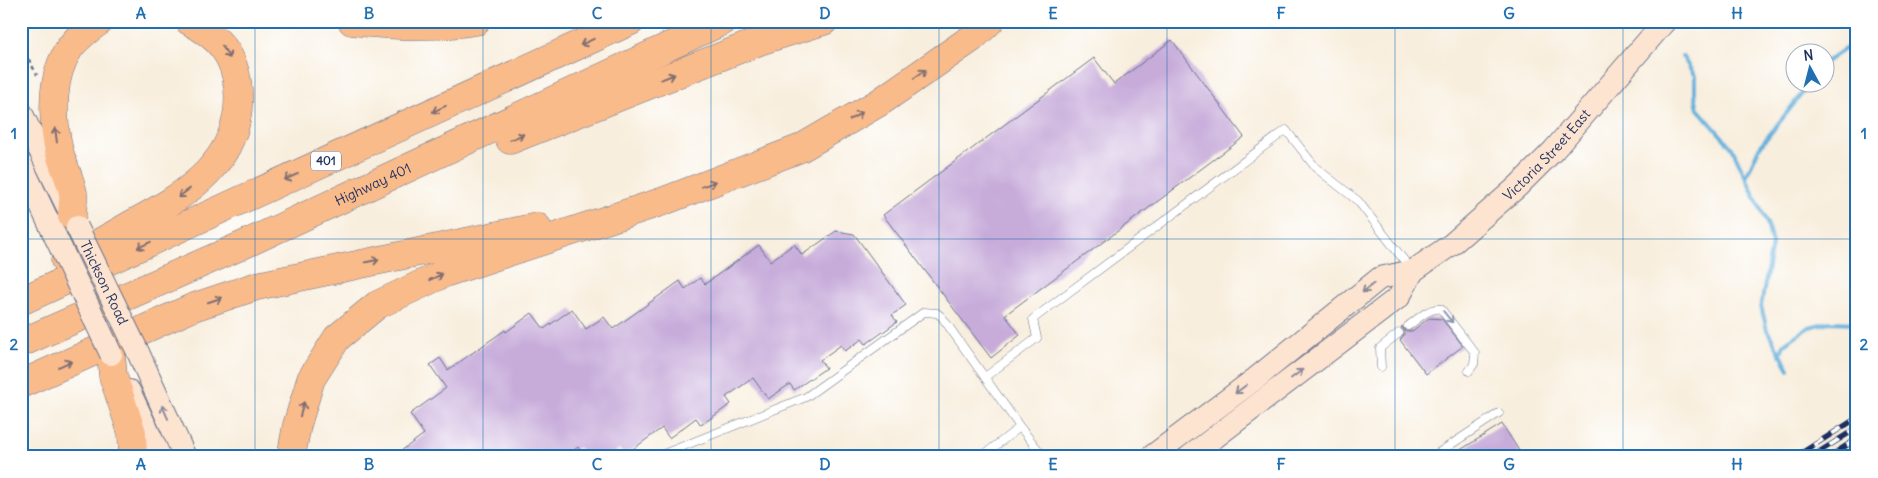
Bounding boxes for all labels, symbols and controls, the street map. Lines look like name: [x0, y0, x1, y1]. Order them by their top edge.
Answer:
text: A: [136, 3, 146, 23]
text: B: [364, 3, 375, 23]
text: C: [592, 3, 603, 23]
text: D: [819, 3, 831, 23]
text: E: [1048, 3, 1058, 23]
text: F: [1276, 3, 1286, 23]
text: G: [1503, 3, 1515, 23]
text: H: [1731, 3, 1743, 23]
one-way arrow: [580, 37, 595, 47]
north arrow: [1786, 42, 1836, 92]
one-way arrow: [221, 45, 231, 59]
text: N: [1803, 46, 1814, 65]
one-way arrow: [913, 69, 927, 79]
one-way arrow: [660, 72, 675, 81]
one-way arrow: [432, 105, 447, 115]
street label: Victoria Street East: [1499, 105, 1594, 204]
one-way arrow: [849, 110, 863, 120]
text: 1: [11, 123, 17, 143]
text: 1: [1861, 123, 1867, 143]
one-way arrow: [51, 127, 61, 143]
one-way arrow: [509, 132, 524, 142]
road number: 401: [311, 152, 341, 170]
street label: Highway 401: [332, 159, 414, 210]
one-way arrow: [284, 173, 299, 183]
one-way arrow: [701, 179, 717, 188]
one-way arrow: [177, 188, 191, 198]
street label: Thickson Road: [76, 238, 132, 328]
one-way arrow: [137, 241, 152, 250]
one-way arrow: [364, 256, 380, 265]
one-way arrow: [428, 272, 443, 281]
one-way arrow: [1362, 282, 1375, 293]
one-way arrow: [207, 295, 223, 305]
one-way arrow: [1442, 310, 1453, 323]
text: 2: [10, 334, 19, 354]
text: 2: [1860, 334, 1869, 354]
one-way arrow: [57, 358, 72, 368]
one-way arrow: [1290, 369, 1304, 379]
one-way arrow: [1234, 384, 1248, 394]
one-way arrow: [297, 402, 307, 418]
one-way arrow: [160, 405, 170, 420]
text: A: [136, 454, 146, 474]
text: B: [364, 454, 375, 474]
text: C: [592, 454, 603, 474]
text: D: [819, 454, 831, 474]
text: E: [1048, 454, 1058, 474]
text: F: [1276, 454, 1286, 474]
text: G: [1503, 454, 1515, 474]
text: H: [1731, 454, 1743, 474]

